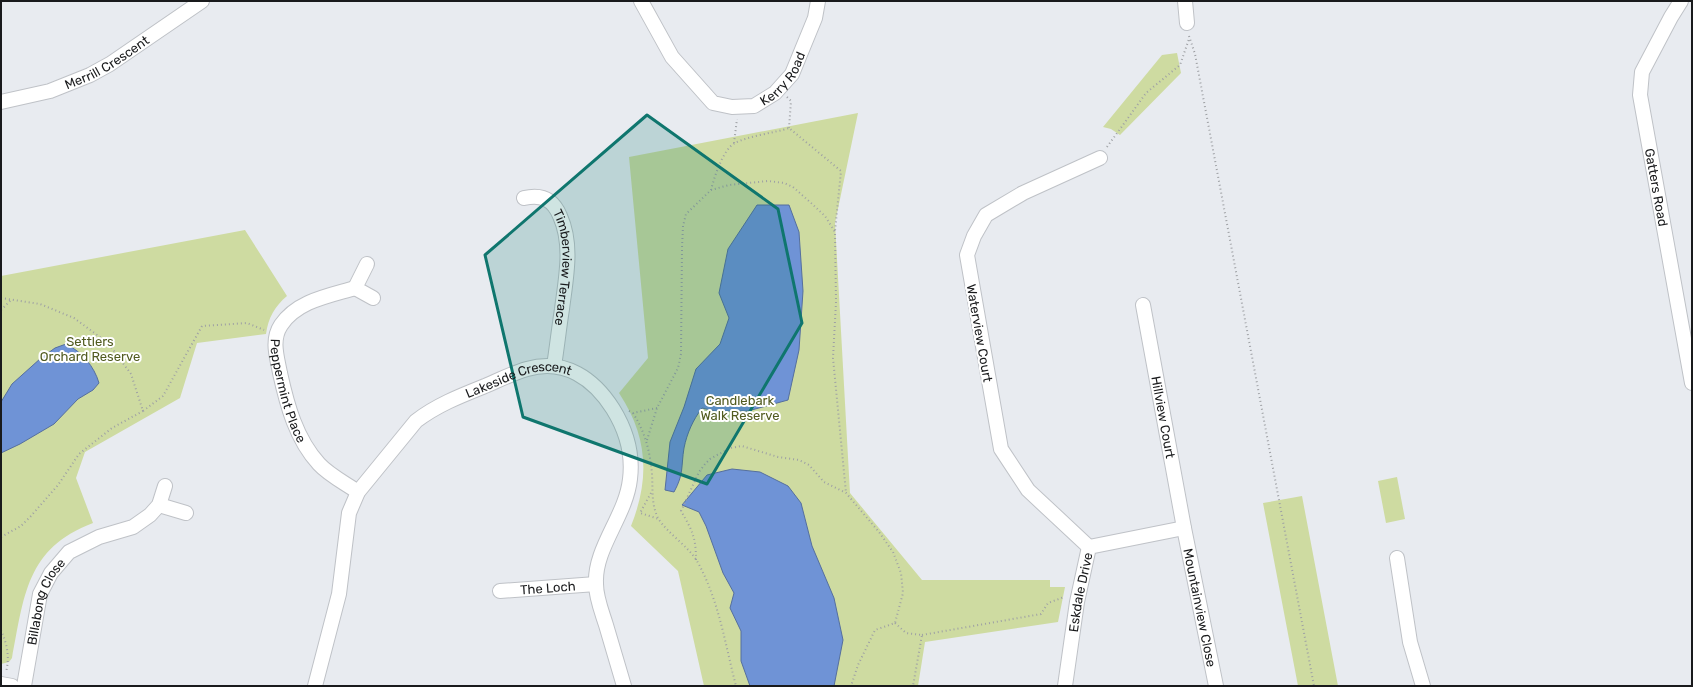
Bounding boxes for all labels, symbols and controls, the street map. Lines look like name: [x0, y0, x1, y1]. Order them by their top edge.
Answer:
street label: Merrill Crescent: [63, 33, 152, 92]
street label: Kerry Road: [757, 50, 808, 108]
street label: Gatters Road: [1642, 147, 1671, 228]
street label: Timberview Terrace: [550, 207, 575, 327]
street label: Waterview Court: [964, 283, 996, 383]
park label: Settlers Orchard Reserve: [40, 334, 140, 364]
street label: Peppermint Place: [267, 338, 309, 445]
street label: Lakeside Crescent: [463, 359, 574, 401]
street label: Hillview Court: [1148, 375, 1178, 460]
park label: Candlebark Walk Reserve: [700, 393, 780, 423]
street label: Mountainview Close: [1180, 547, 1219, 668]
street label: Eskdale Drive: [1066, 551, 1096, 633]
street label: Billabong Close: [24, 555, 68, 646]
street label: The Loch: [520, 579, 576, 598]

